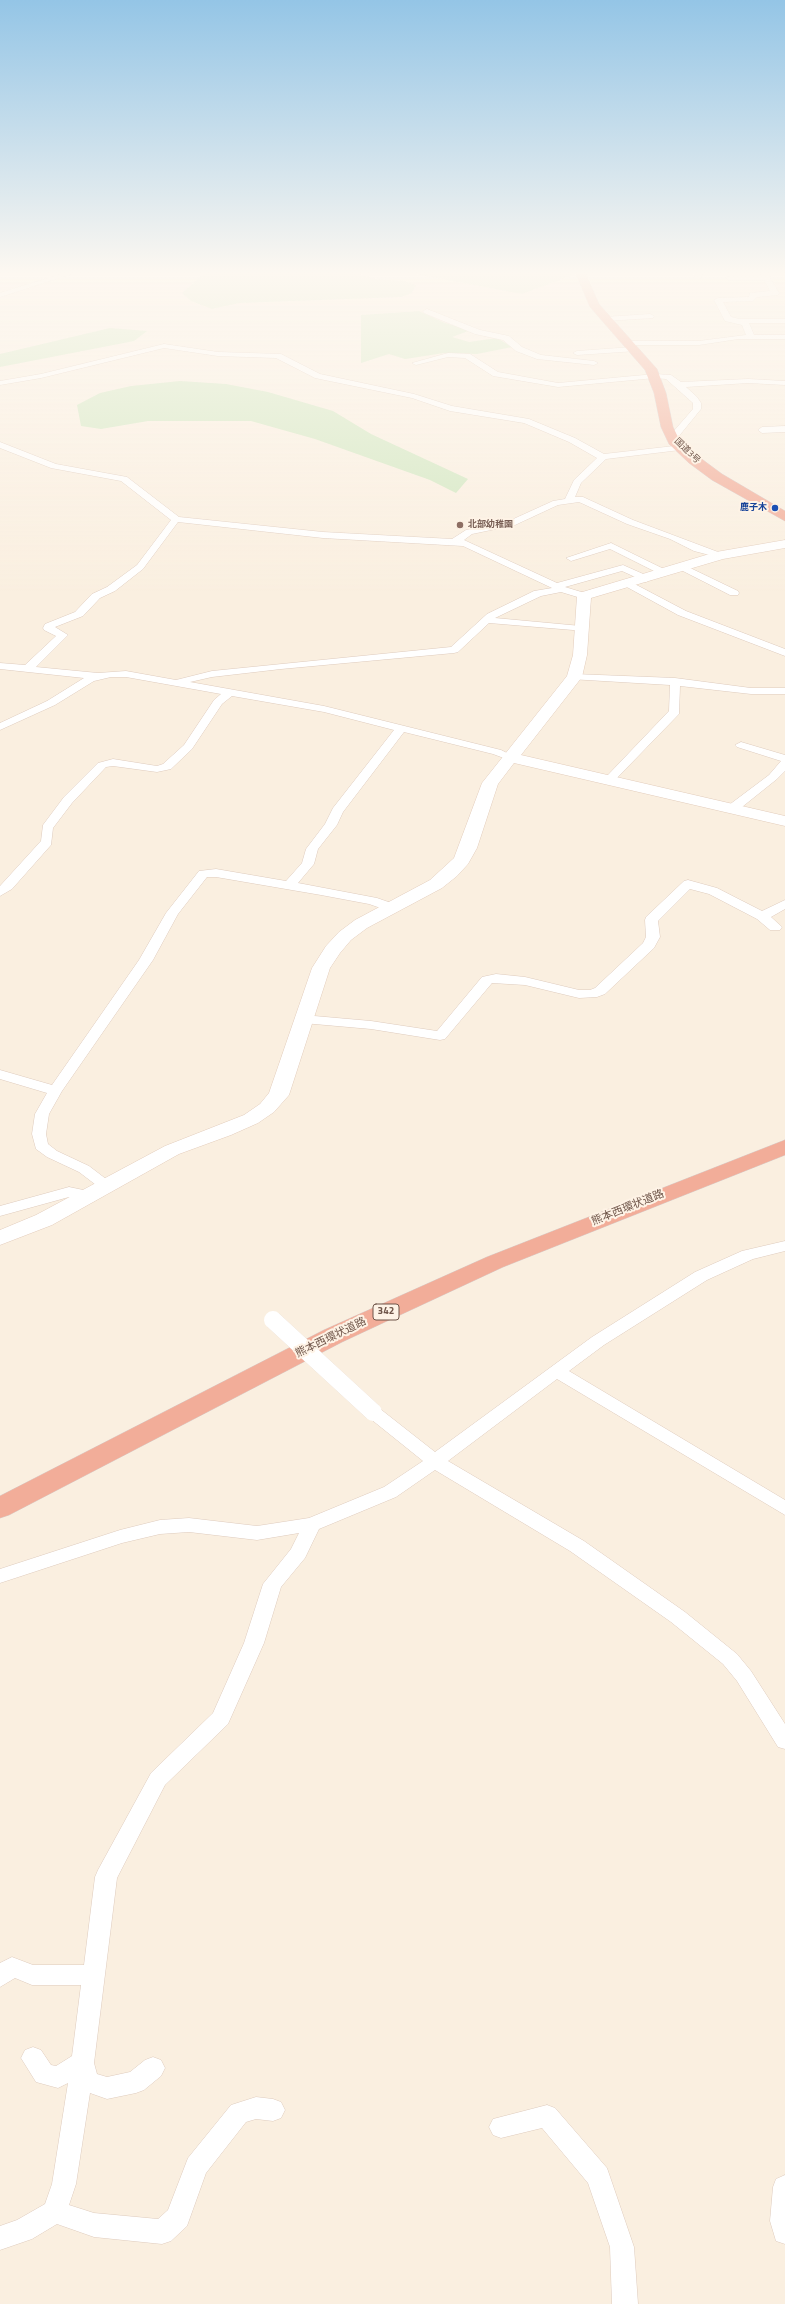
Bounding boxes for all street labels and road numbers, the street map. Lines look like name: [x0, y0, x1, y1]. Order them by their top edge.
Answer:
street label: 国道3号: [672, 436, 702, 466]
street label: 熊本西環状道路: [590, 1187, 666, 1229]
road number: 342: [373, 1304, 399, 1320]
street label: 熊本西環状道路: [294, 1315, 368, 1361]

